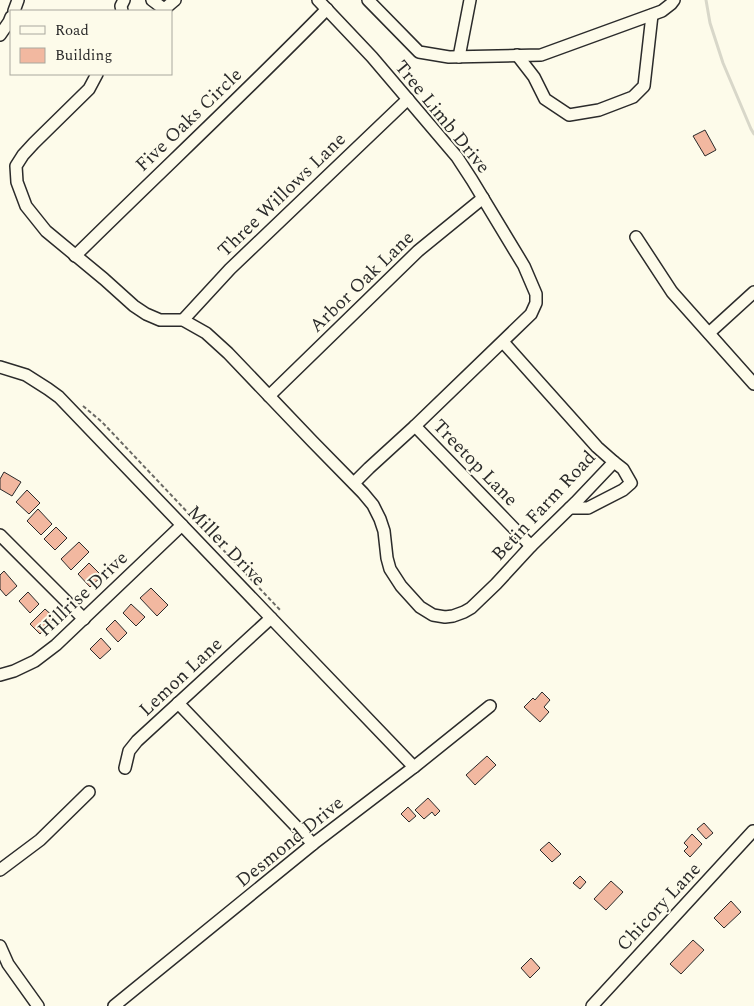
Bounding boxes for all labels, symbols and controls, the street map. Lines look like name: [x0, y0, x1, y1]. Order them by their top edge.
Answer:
legend: [10, 10, 172, 75]
text: Road: [55, 19, 89, 42]
text: Building: [55, 44, 112, 67]
street label: Tree Limb Drive: [387, 54, 497, 180]
street label: Five Oaks Circle: [129, 61, 249, 179]
street label: Three Willows Lane: [211, 126, 353, 264]
street label: Arbor Oak Lane: [303, 224, 421, 340]
street label: Treetop Lane: [426, 413, 524, 513]
street label: Betin Farm Road: [485, 444, 603, 568]
street label: Miller Drive: [180, 499, 272, 593]
street label: Hillrise Drive: [31, 544, 135, 644]
street label: Lemon Lane: [133, 631, 229, 723]
street label: Desmond Drive: [230, 789, 350, 895]
street label: Chicory Lane: [610, 856, 708, 958]

